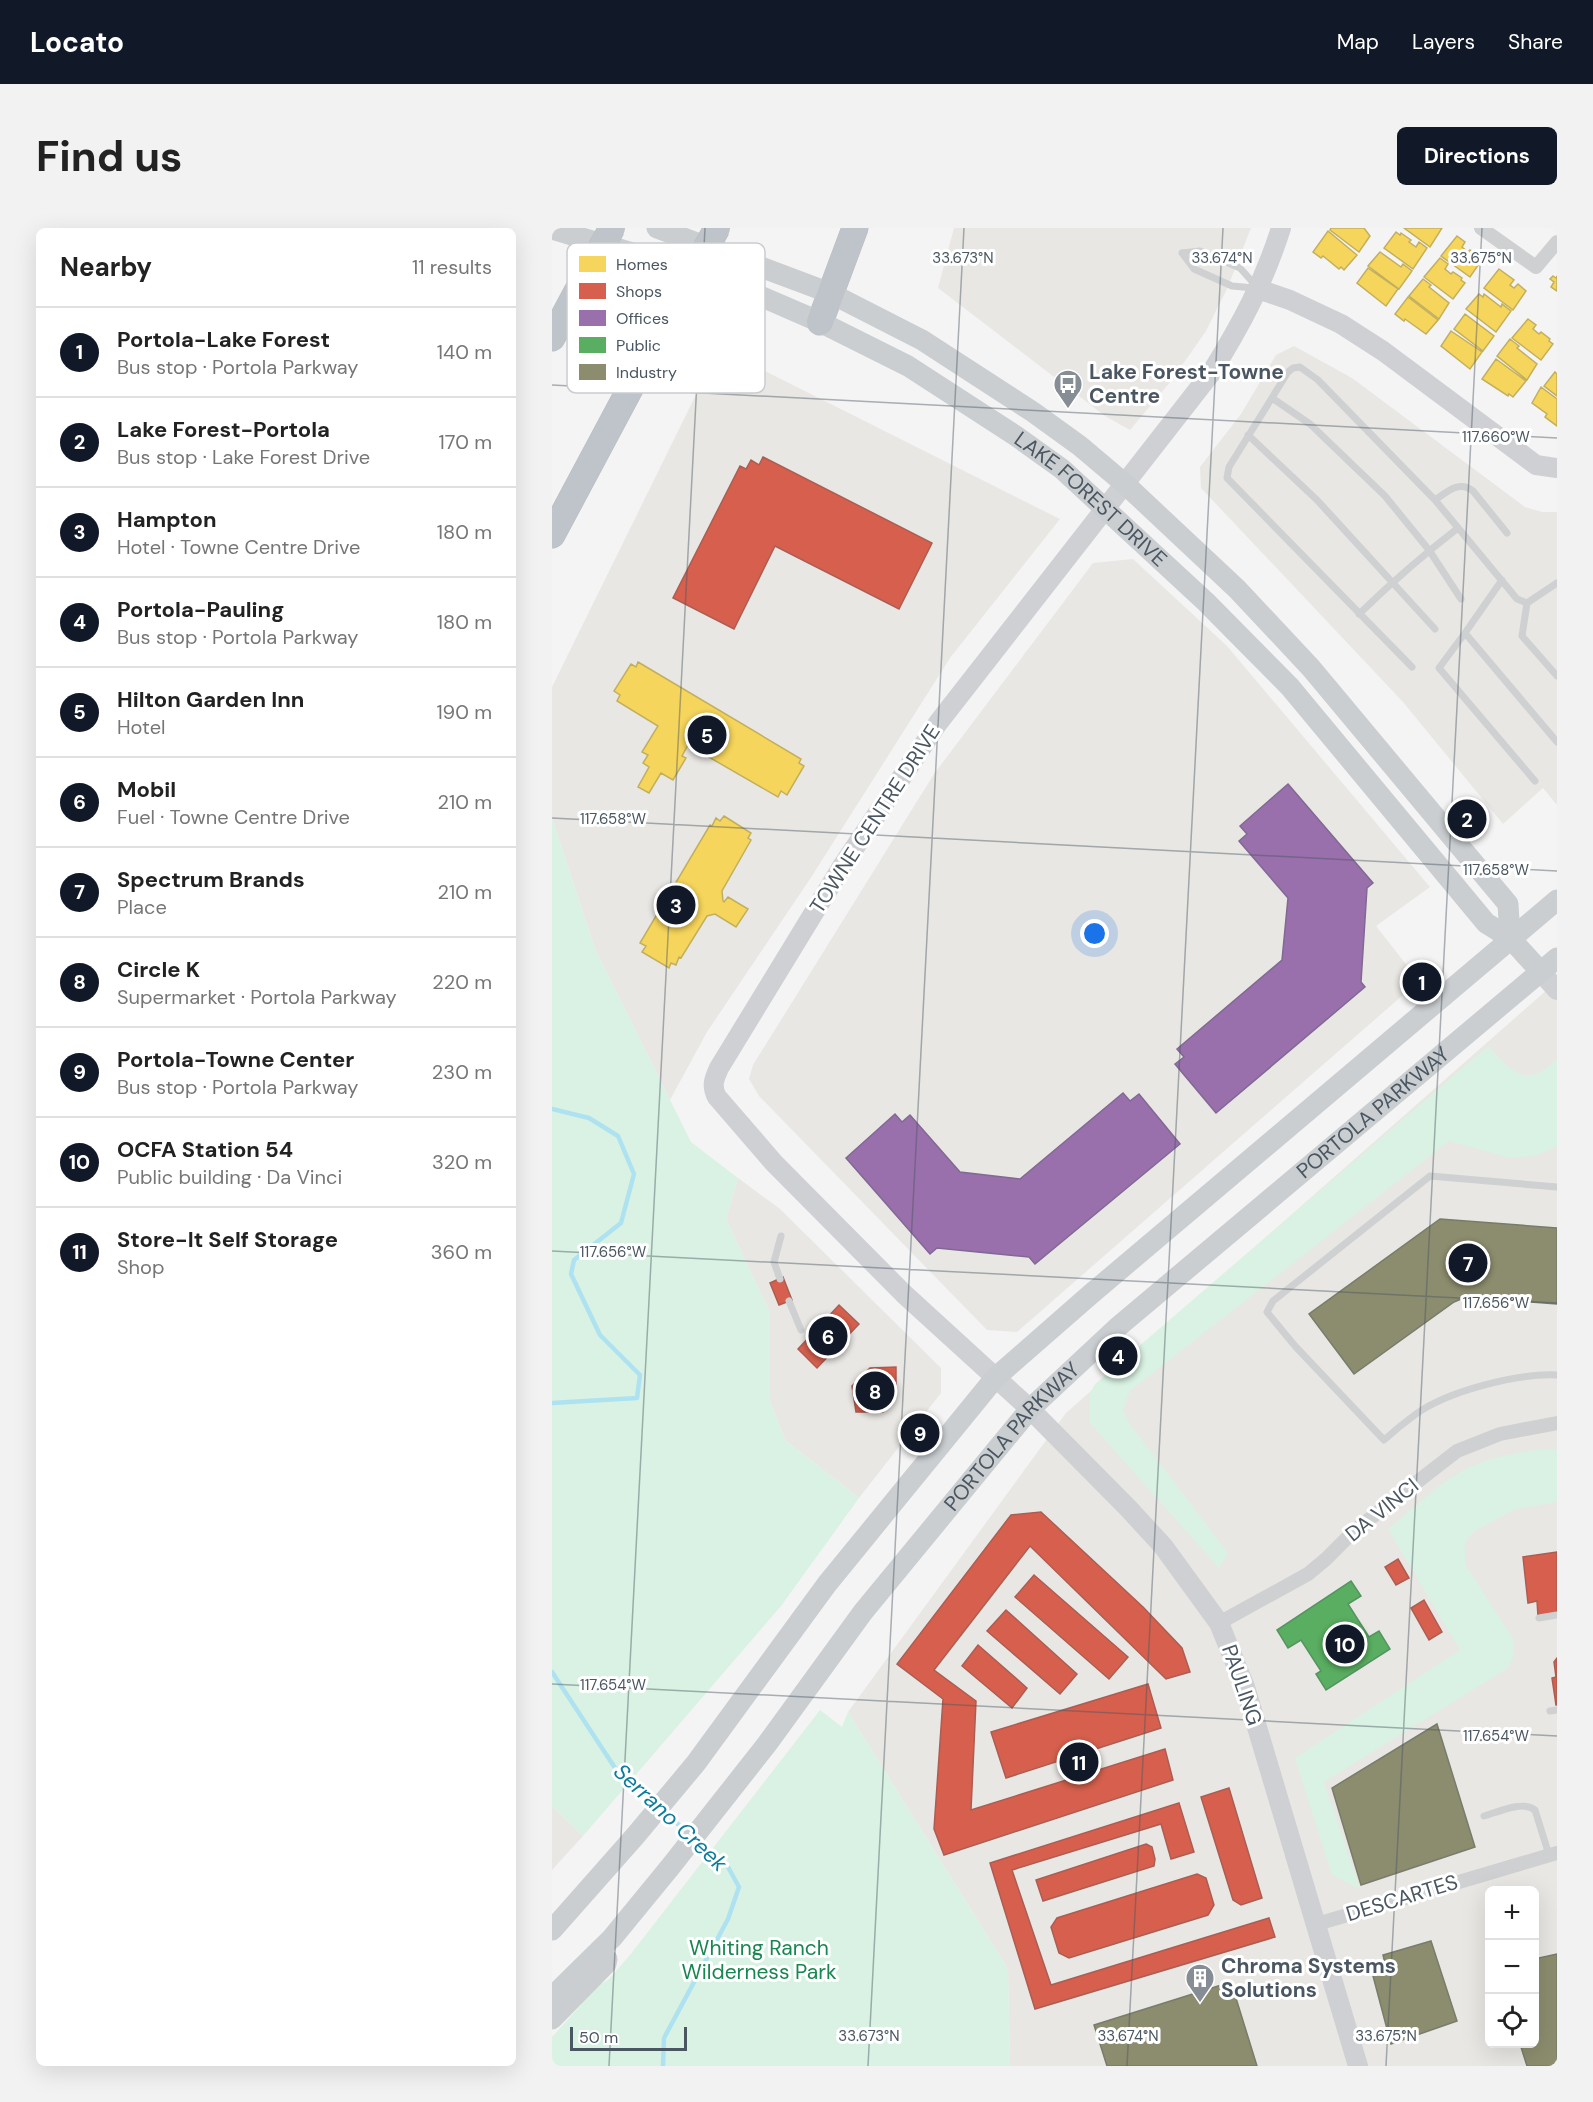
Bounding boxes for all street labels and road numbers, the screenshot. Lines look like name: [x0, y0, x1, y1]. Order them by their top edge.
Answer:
street label: LAKE FOREST DRIVE: [1009, 425, 1173, 573]
street label: TOWNE CENTRE DRIVE: [803, 719, 947, 919]
street label: PORTOLA PARKWAY: [1291, 1040, 1455, 1185]
street label: PORTOLA PARKWAY: [938, 1356, 1086, 1517]
street label: DA VINCI: [1340, 1472, 1424, 1548]
street label: PAULING: [1215, 1641, 1269, 1729]
street label: DESCARTES: [1343, 1868, 1461, 1928]

